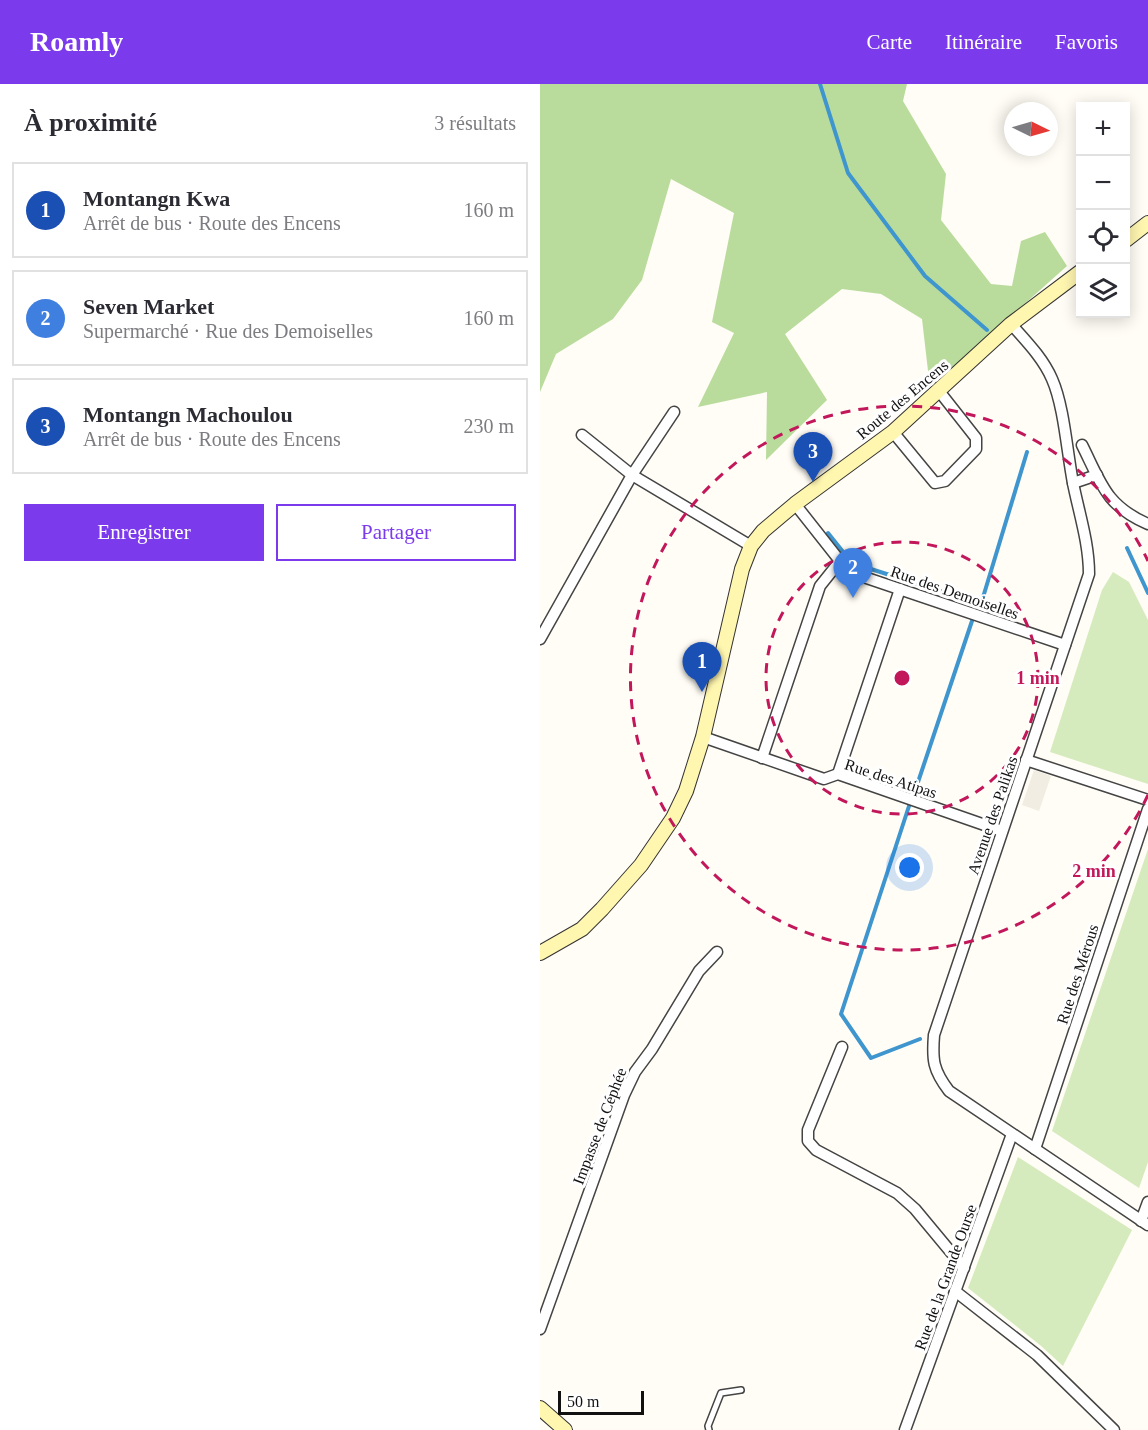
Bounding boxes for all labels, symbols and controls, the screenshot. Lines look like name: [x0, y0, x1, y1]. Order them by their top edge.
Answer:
text: Roamly: [30, 26, 123, 57]
text: Carte: [867, 30, 912, 54]
text: Itinéraire: [945, 30, 1022, 54]
text: Favoris: [1055, 30, 1118, 54]
north arrow: [1004, 102, 1058, 156]
map controls: [1076, 102, 1130, 318]
button: +: [1076, 102, 1130, 156]
text: À proximité: [24, 108, 157, 137]
text: 3 résultats: [434, 112, 516, 134]
button: −: [1076, 156, 1130, 210]
text: Montangn Kwa: [83, 186, 230, 211]
text: 1: [41, 199, 51, 221]
text: 160 m: [463, 199, 514, 221]
button: locate: [1076, 210, 1130, 264]
text: Arrêt de bus · Route des Encens: [83, 212, 341, 234]
button: layers: [1076, 264, 1130, 318]
text: Seven Market: [83, 294, 214, 319]
text: 2: [41, 307, 51, 329]
text: 160 m: [463, 307, 514, 329]
text: Supermarché · Rue des Demoiselles: [83, 320, 373, 342]
street label: Route des Encens: [853, 356, 951, 442]
text: Montangn Machoulou: [83, 402, 293, 427]
text: 3: [41, 415, 51, 437]
text: 230 m: [463, 415, 514, 437]
text: Arrêt de bus · Route des Encens: [83, 428, 341, 450]
pin: 3: [794, 432, 832, 482]
button: Enregistrer: [24, 504, 264, 561]
button: Partager: [276, 504, 516, 561]
pin: 2: [834, 548, 872, 598]
street label: Rue des Demoiselles: [889, 563, 1021, 622]
pin: 1: [682, 642, 722, 692]
centre of rings: [892, 668, 912, 688]
text: 1 min: [1016, 668, 1060, 688]
street label: Avenue des Palikas: [964, 754, 1021, 877]
street label: Rue des Atipas: [842, 756, 939, 802]
your location: [895, 853, 924, 882]
text: 2 min: [1072, 861, 1116, 881]
street label: Rue des Mérous: [1053, 922, 1102, 1026]
street label: Impasse de Céphée: [569, 1065, 630, 1187]
street label: Rue de la Grande Ourse: [911, 1202, 980, 1352]
scale bar: [558, 1388, 644, 1416]
text: 50 m: [567, 1393, 599, 1410]

